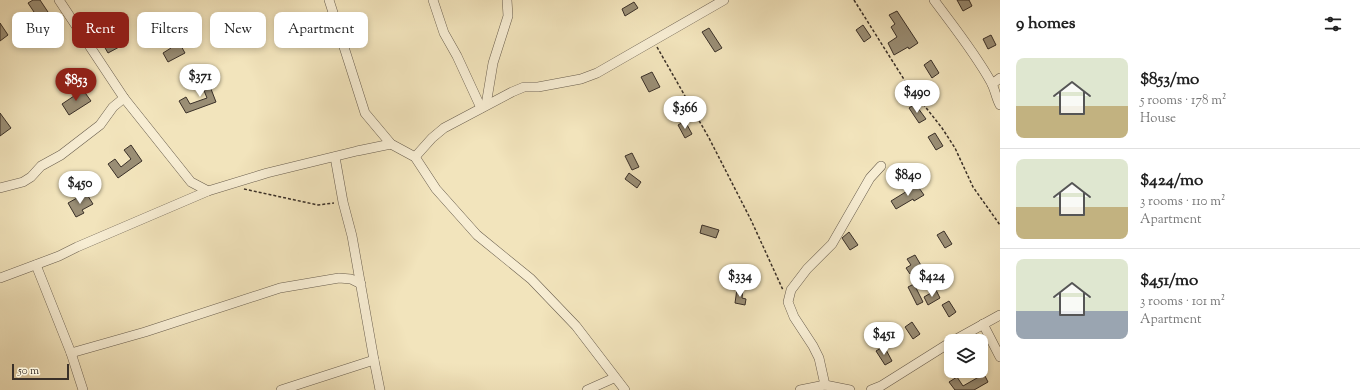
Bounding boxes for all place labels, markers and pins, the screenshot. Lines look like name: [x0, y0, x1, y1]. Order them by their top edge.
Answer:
pin: $371: [176, 64, 224, 98]
pin: $853: [52, 68, 100, 102]
pin: $490: [893, 80, 941, 114]
pin: $366: [661, 96, 709, 130]
pin: $840: [884, 163, 932, 197]
pin: $450: [56, 171, 104, 205]
pin: $334: [716, 264, 764, 298]
pin: $424: [908, 264, 956, 298]
pin: $451: [860, 322, 908, 356]

